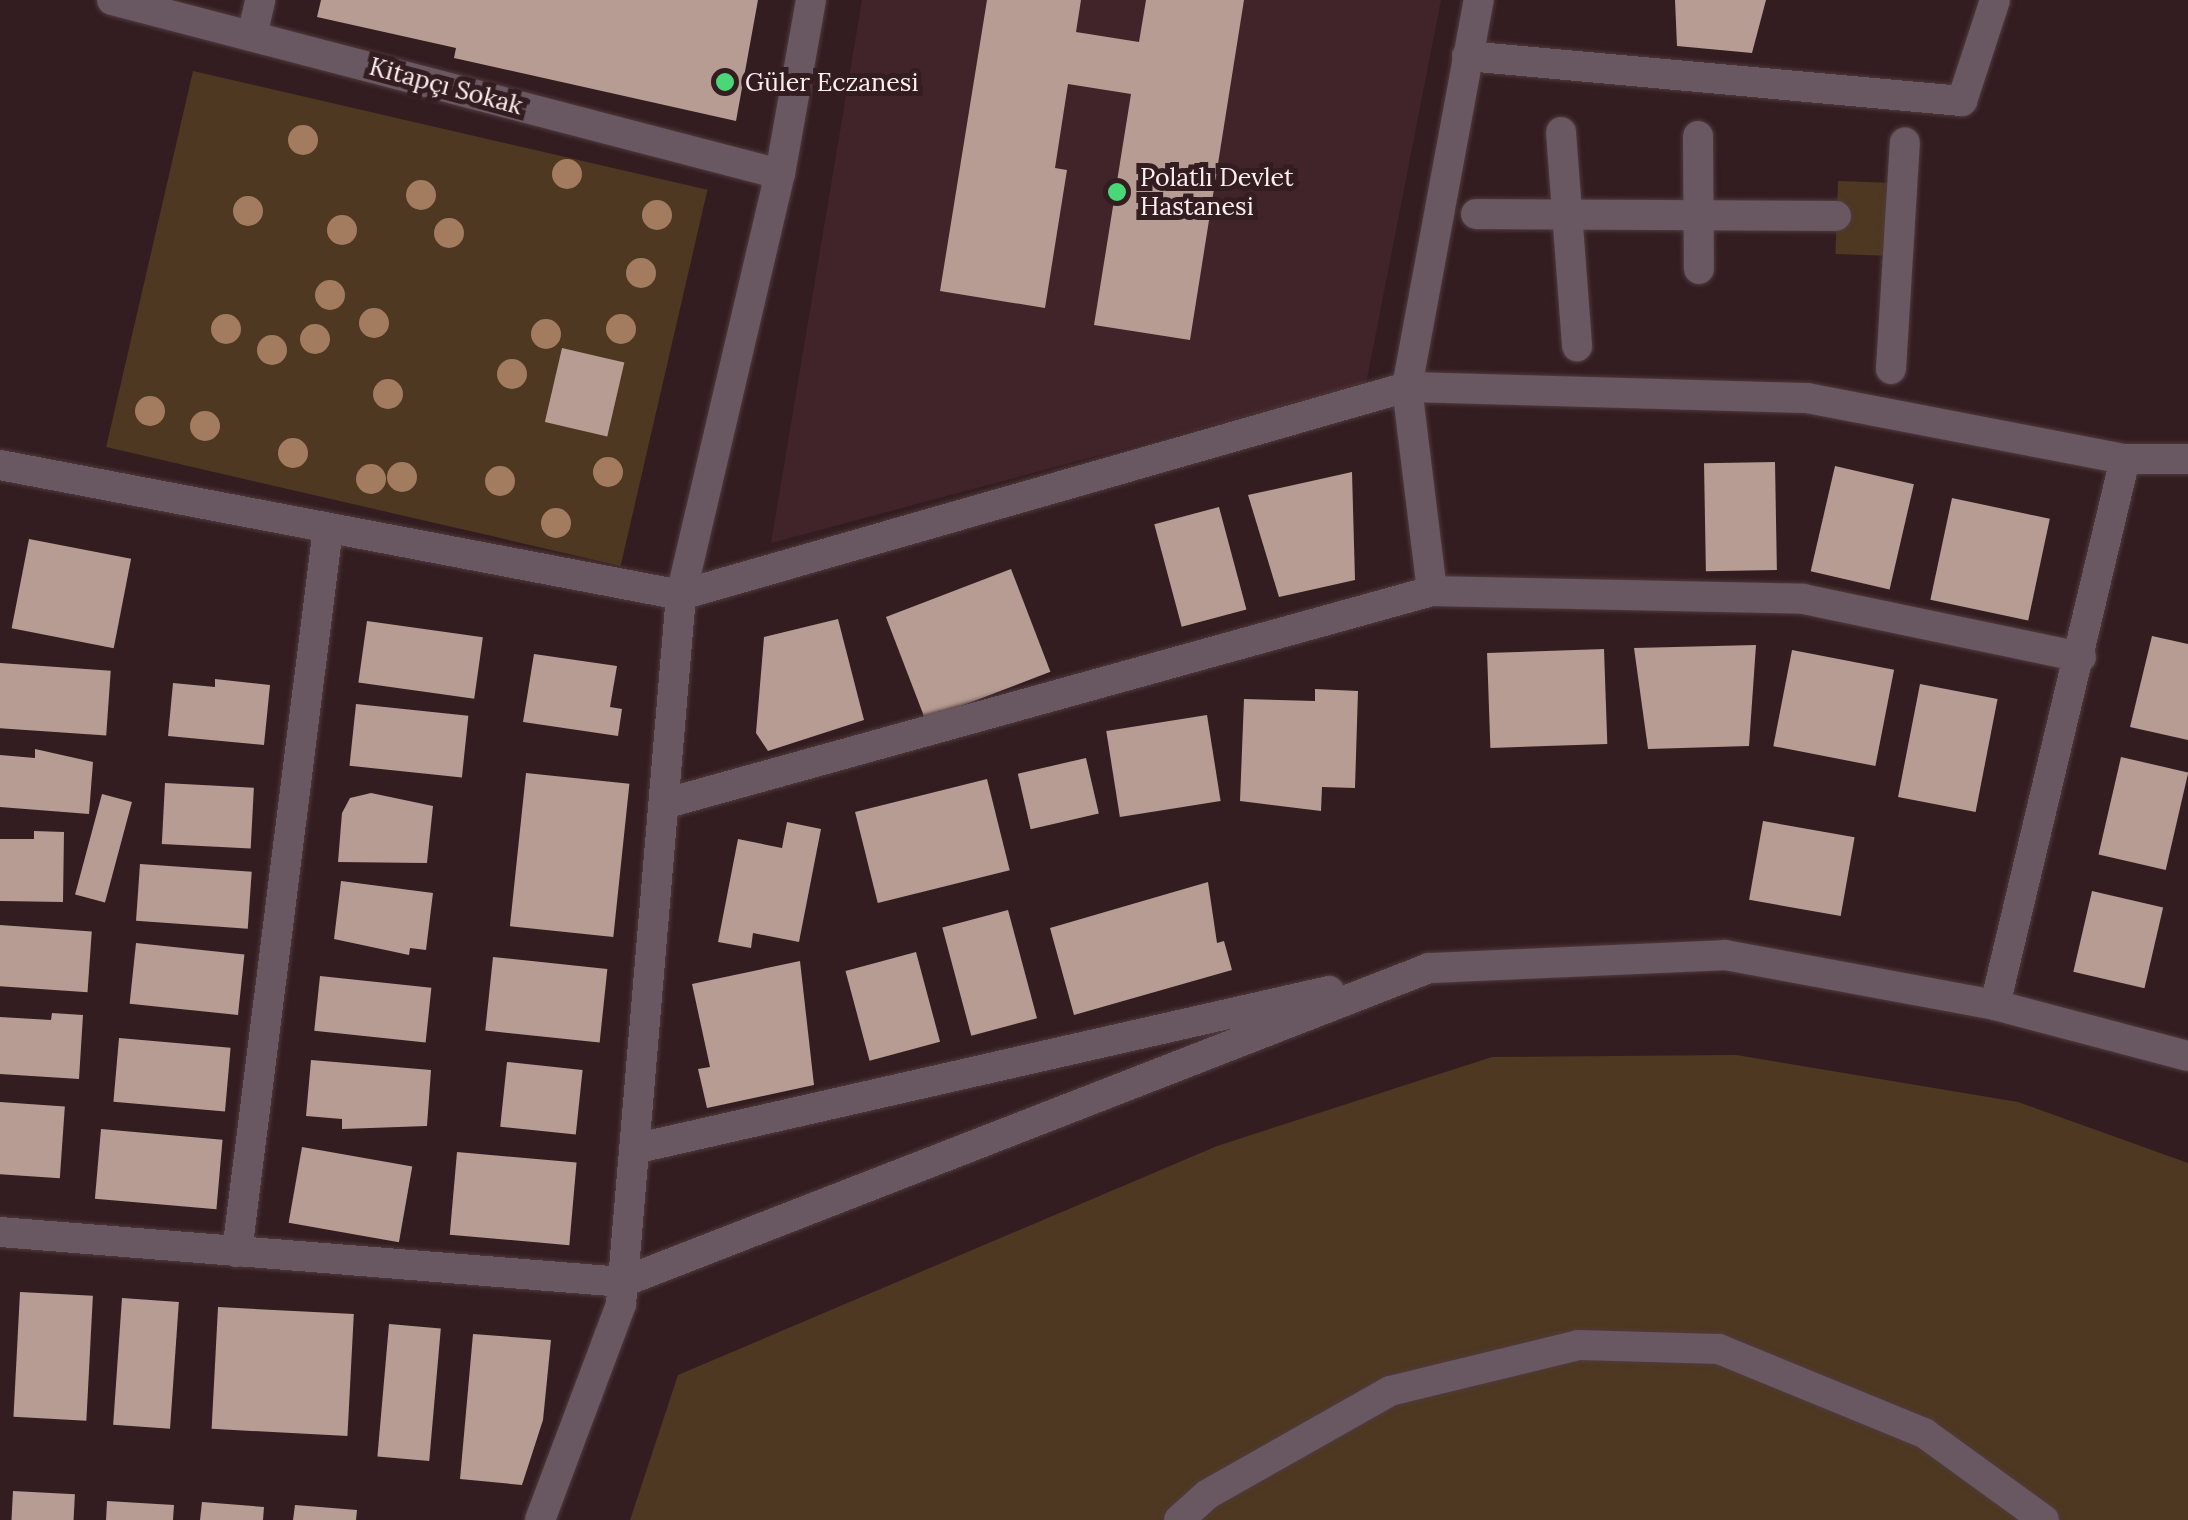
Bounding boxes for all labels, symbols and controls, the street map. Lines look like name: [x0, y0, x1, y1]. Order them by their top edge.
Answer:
street label: Kitapçı Sokak: [366, 51, 526, 121]
place label: Güler Eczanesi: [745, 67, 918, 97]
marker: Güler Eczanesi: [714, 71, 736, 93]
place label: Polatlı Devlet Hastanesi: [1140, 163, 1294, 222]
marker: Polatlı Devlet Hastanesi: [1104, 179, 1130, 205]

